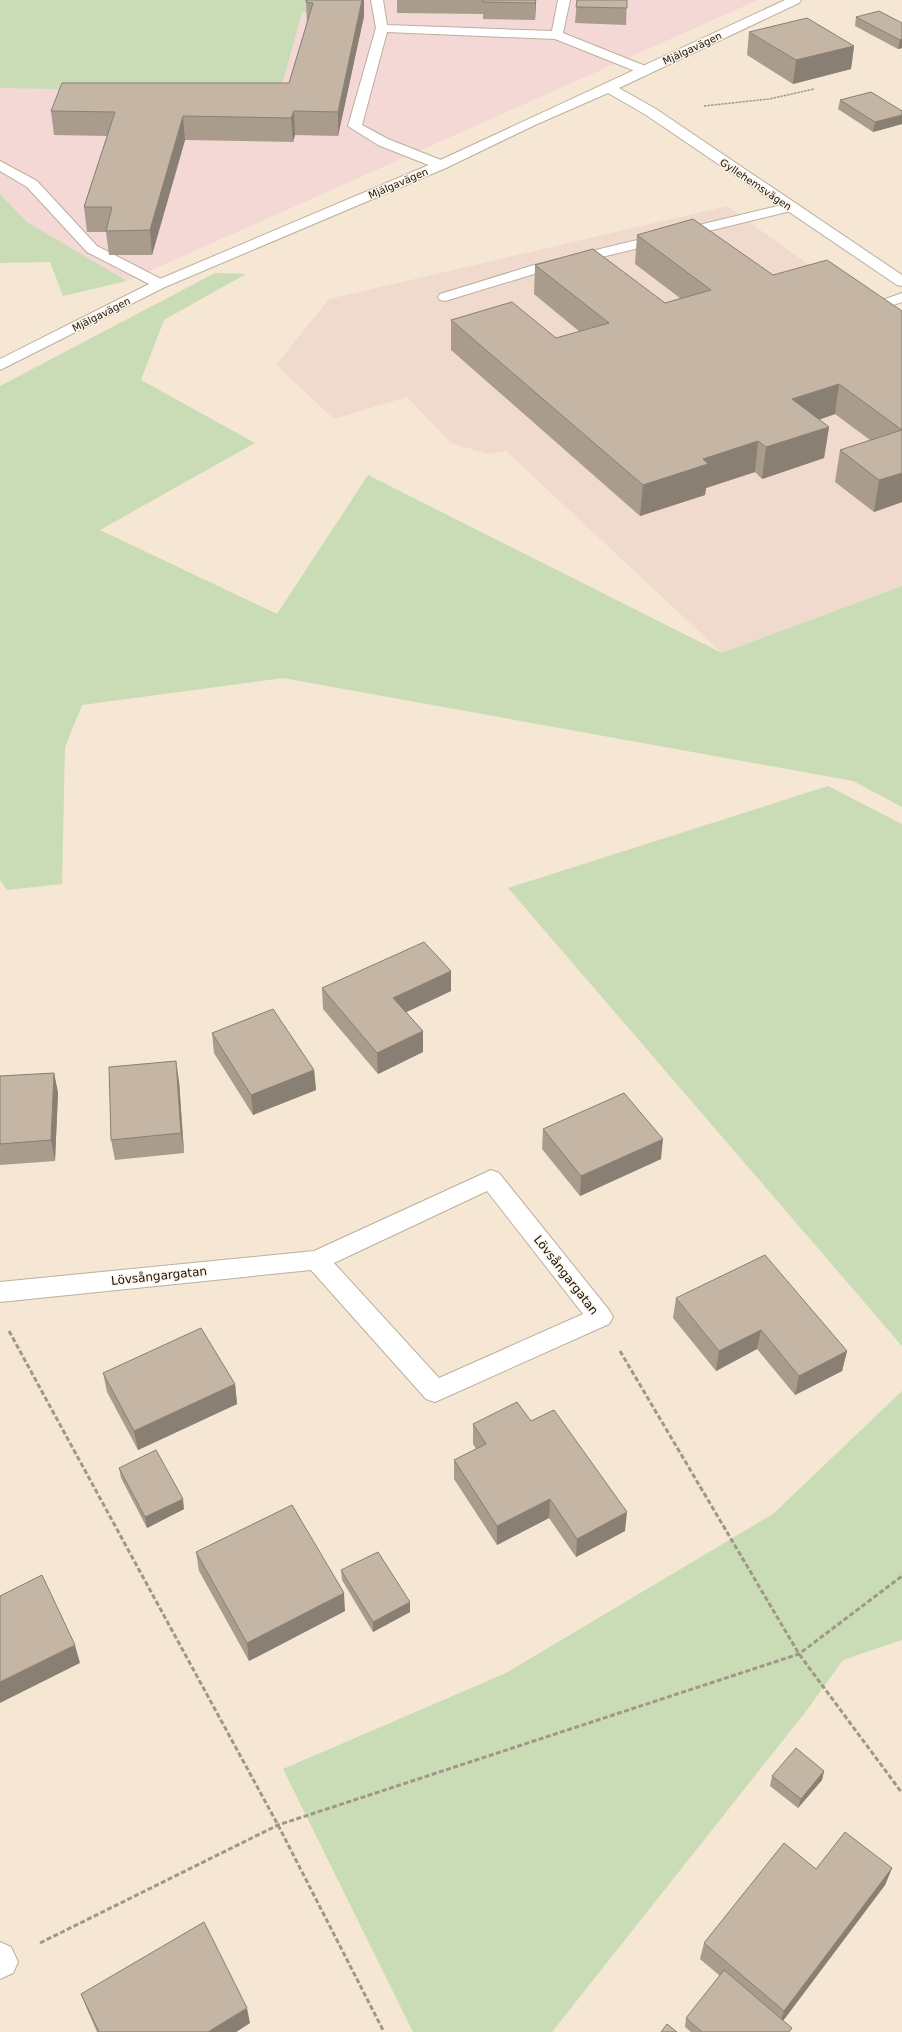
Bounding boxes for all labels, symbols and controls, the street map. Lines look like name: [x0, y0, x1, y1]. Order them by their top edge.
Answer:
street label: Mjälgavägen: [661, 30, 723, 67]
street label: Gyllehemsvägen: [718, 156, 793, 212]
street label: Mjälgavägen: [367, 166, 430, 201]
street label: Mjälgavägen: [70, 295, 132, 334]
street label: Lövsångargatan: [531, 1233, 601, 1317]
street label: Lövsångargatan: [110, 1264, 208, 1288]

